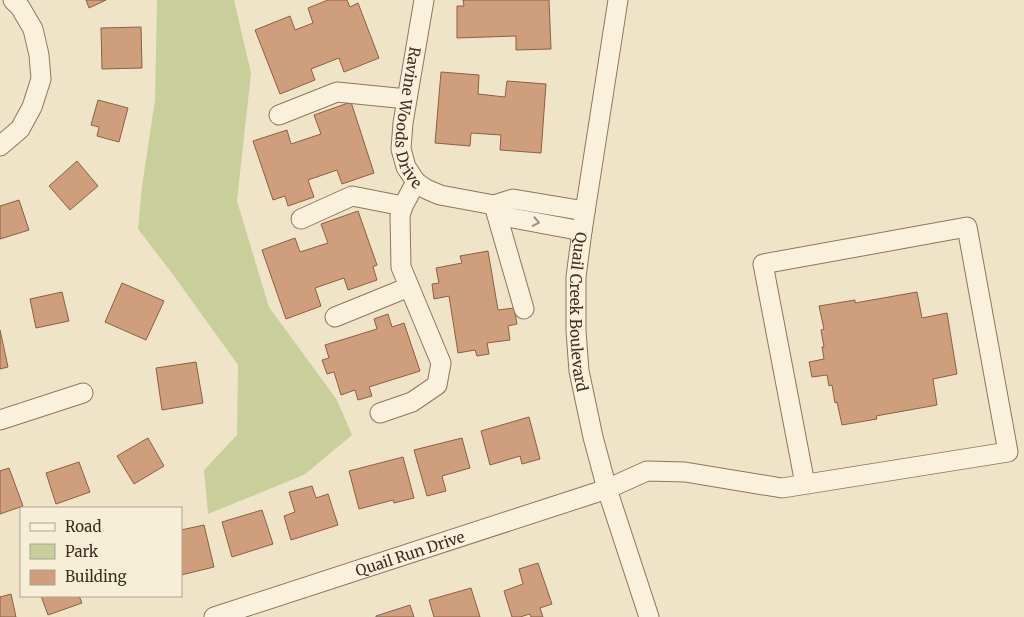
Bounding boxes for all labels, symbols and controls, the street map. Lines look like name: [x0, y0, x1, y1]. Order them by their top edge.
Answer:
street label: Ravine Woods Drive: [392, 45, 426, 193]
one-way arrow: [531, 217, 540, 227]
street label: Quail Creek Boulevard: [566, 231, 593, 393]
legend: [20, 507, 182, 597]
text: Road: [65, 517, 101, 536]
street label: Quail Run Drive: [353, 526, 467, 580]
text: Park: [65, 542, 99, 561]
text: Building: [65, 567, 127, 586]

